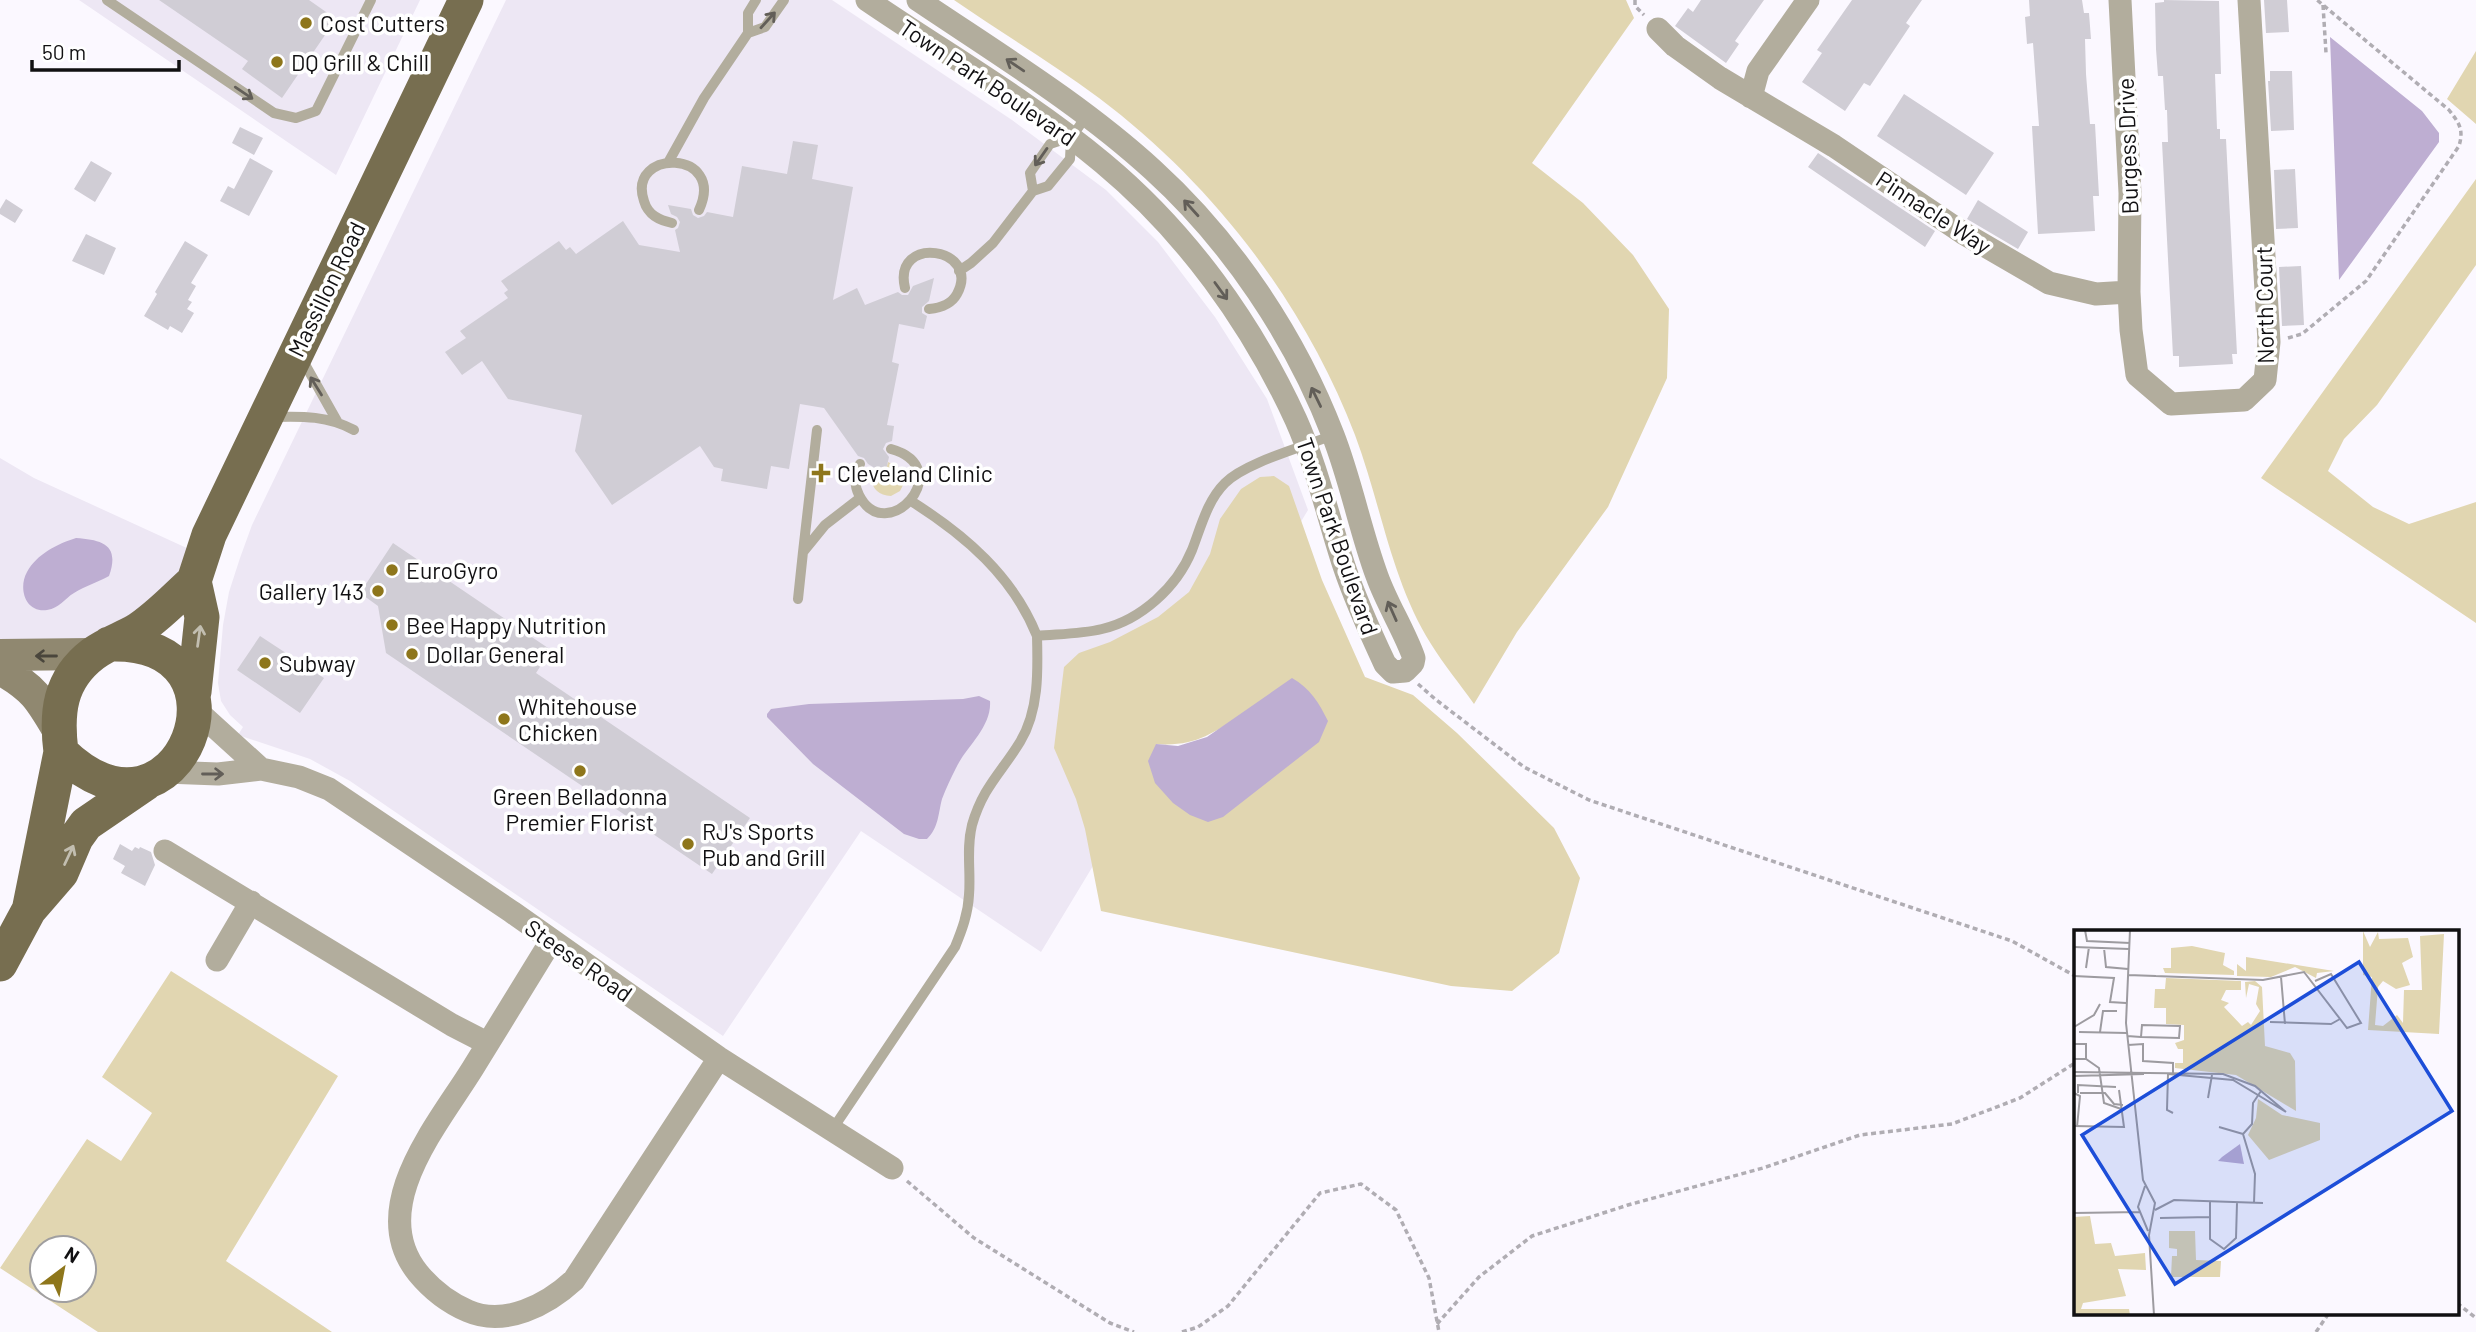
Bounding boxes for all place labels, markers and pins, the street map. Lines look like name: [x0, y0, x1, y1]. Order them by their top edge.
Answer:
place label: Cost Cutters: [320, 9, 445, 37]
marker: Cost Cutters: [298, 15, 314, 31]
place label: DQ Grill & Chill: [291, 48, 429, 76]
marker: DQ Grill & Chill: [269, 54, 285, 70]
place label: Cleveland Clinic: [837, 459, 993, 487]
marker: Cleveland Clinic: [811, 463, 831, 483]
place label: EuroGyro: [406, 556, 499, 584]
marker: EuroGyro: [384, 562, 400, 578]
place label: Gallery 143: [259, 577, 364, 605]
marker: Gallery 143: [370, 583, 386, 599]
place label: Bee Happy Nutrition: [406, 611, 606, 639]
marker: Bee Happy Nutrition: [384, 617, 400, 633]
place label: Dollar General: [426, 640, 564, 668]
marker: Dollar General: [404, 646, 420, 662]
place label: Subway: [279, 649, 356, 677]
marker: Subway: [257, 655, 273, 671]
place label: Whitehouse Chicken: [518, 692, 637, 746]
marker: Whitehouse Chicken: [496, 711, 512, 727]
marker: Green Belladonna Premier Florist: [572, 763, 588, 779]
place label: Green Belladonna Premier Florist: [493, 782, 667, 836]
place label: RJ's Sports Pub and Grill: [702, 817, 825, 871]
marker: RJ's Sports Pub and Grill: [680, 836, 696, 852]

